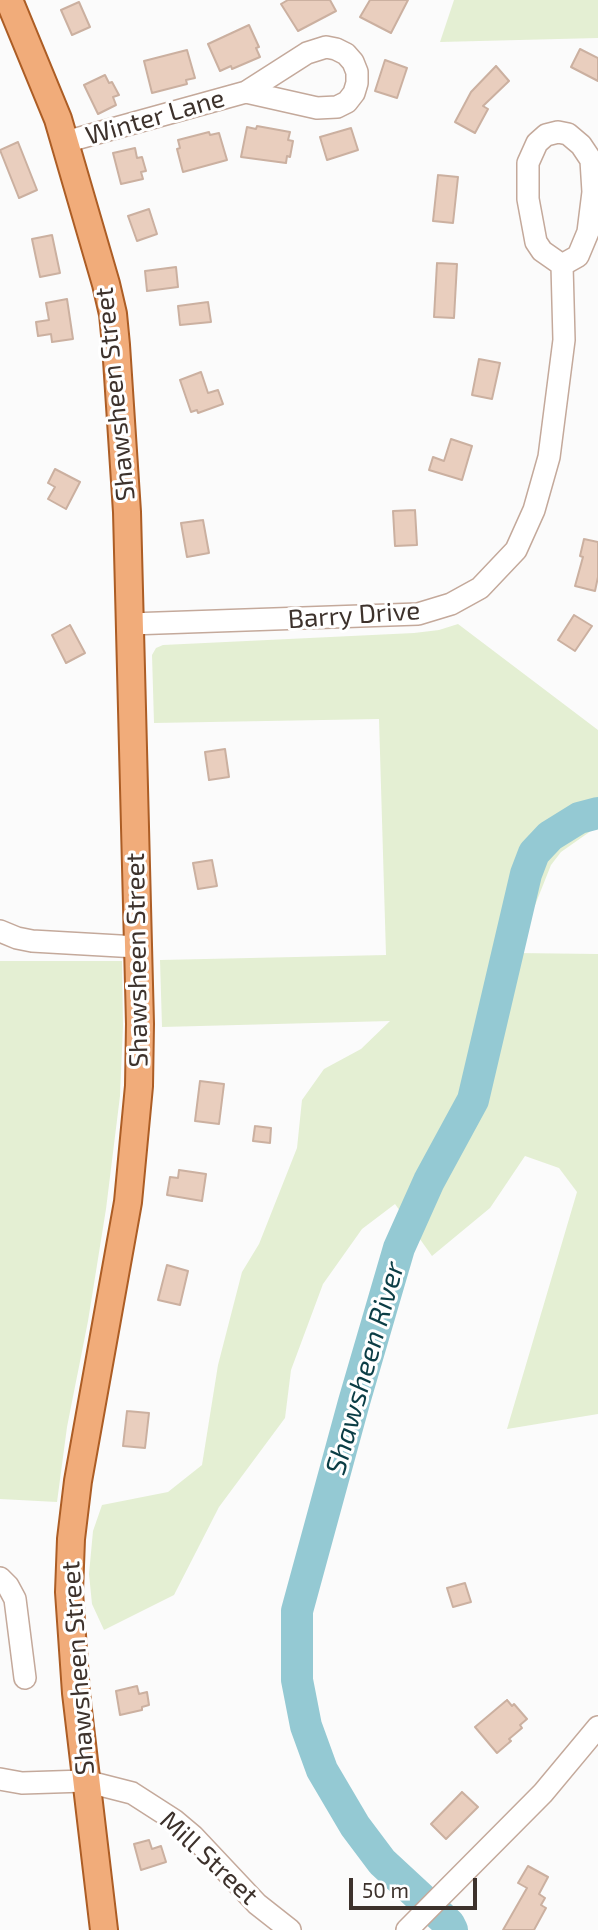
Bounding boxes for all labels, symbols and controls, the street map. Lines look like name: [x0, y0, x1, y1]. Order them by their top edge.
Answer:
street label: Winter Lane: [82, 82, 228, 152]
street label: Shawsheen Street: [88, 286, 142, 502]
street label: Barry Drive: [287, 595, 421, 635]
street label: Shawsheen Street: [120, 852, 154, 1068]
water label: Shawsheen River: [319, 1258, 411, 1478]
street label: Shawsheen Street: [55, 1560, 101, 1776]
street label: Mill Street: [153, 1805, 265, 1911]
scale bar: [353, 1864, 481, 1908]
text: 50 m: [362, 1877, 409, 1902]

